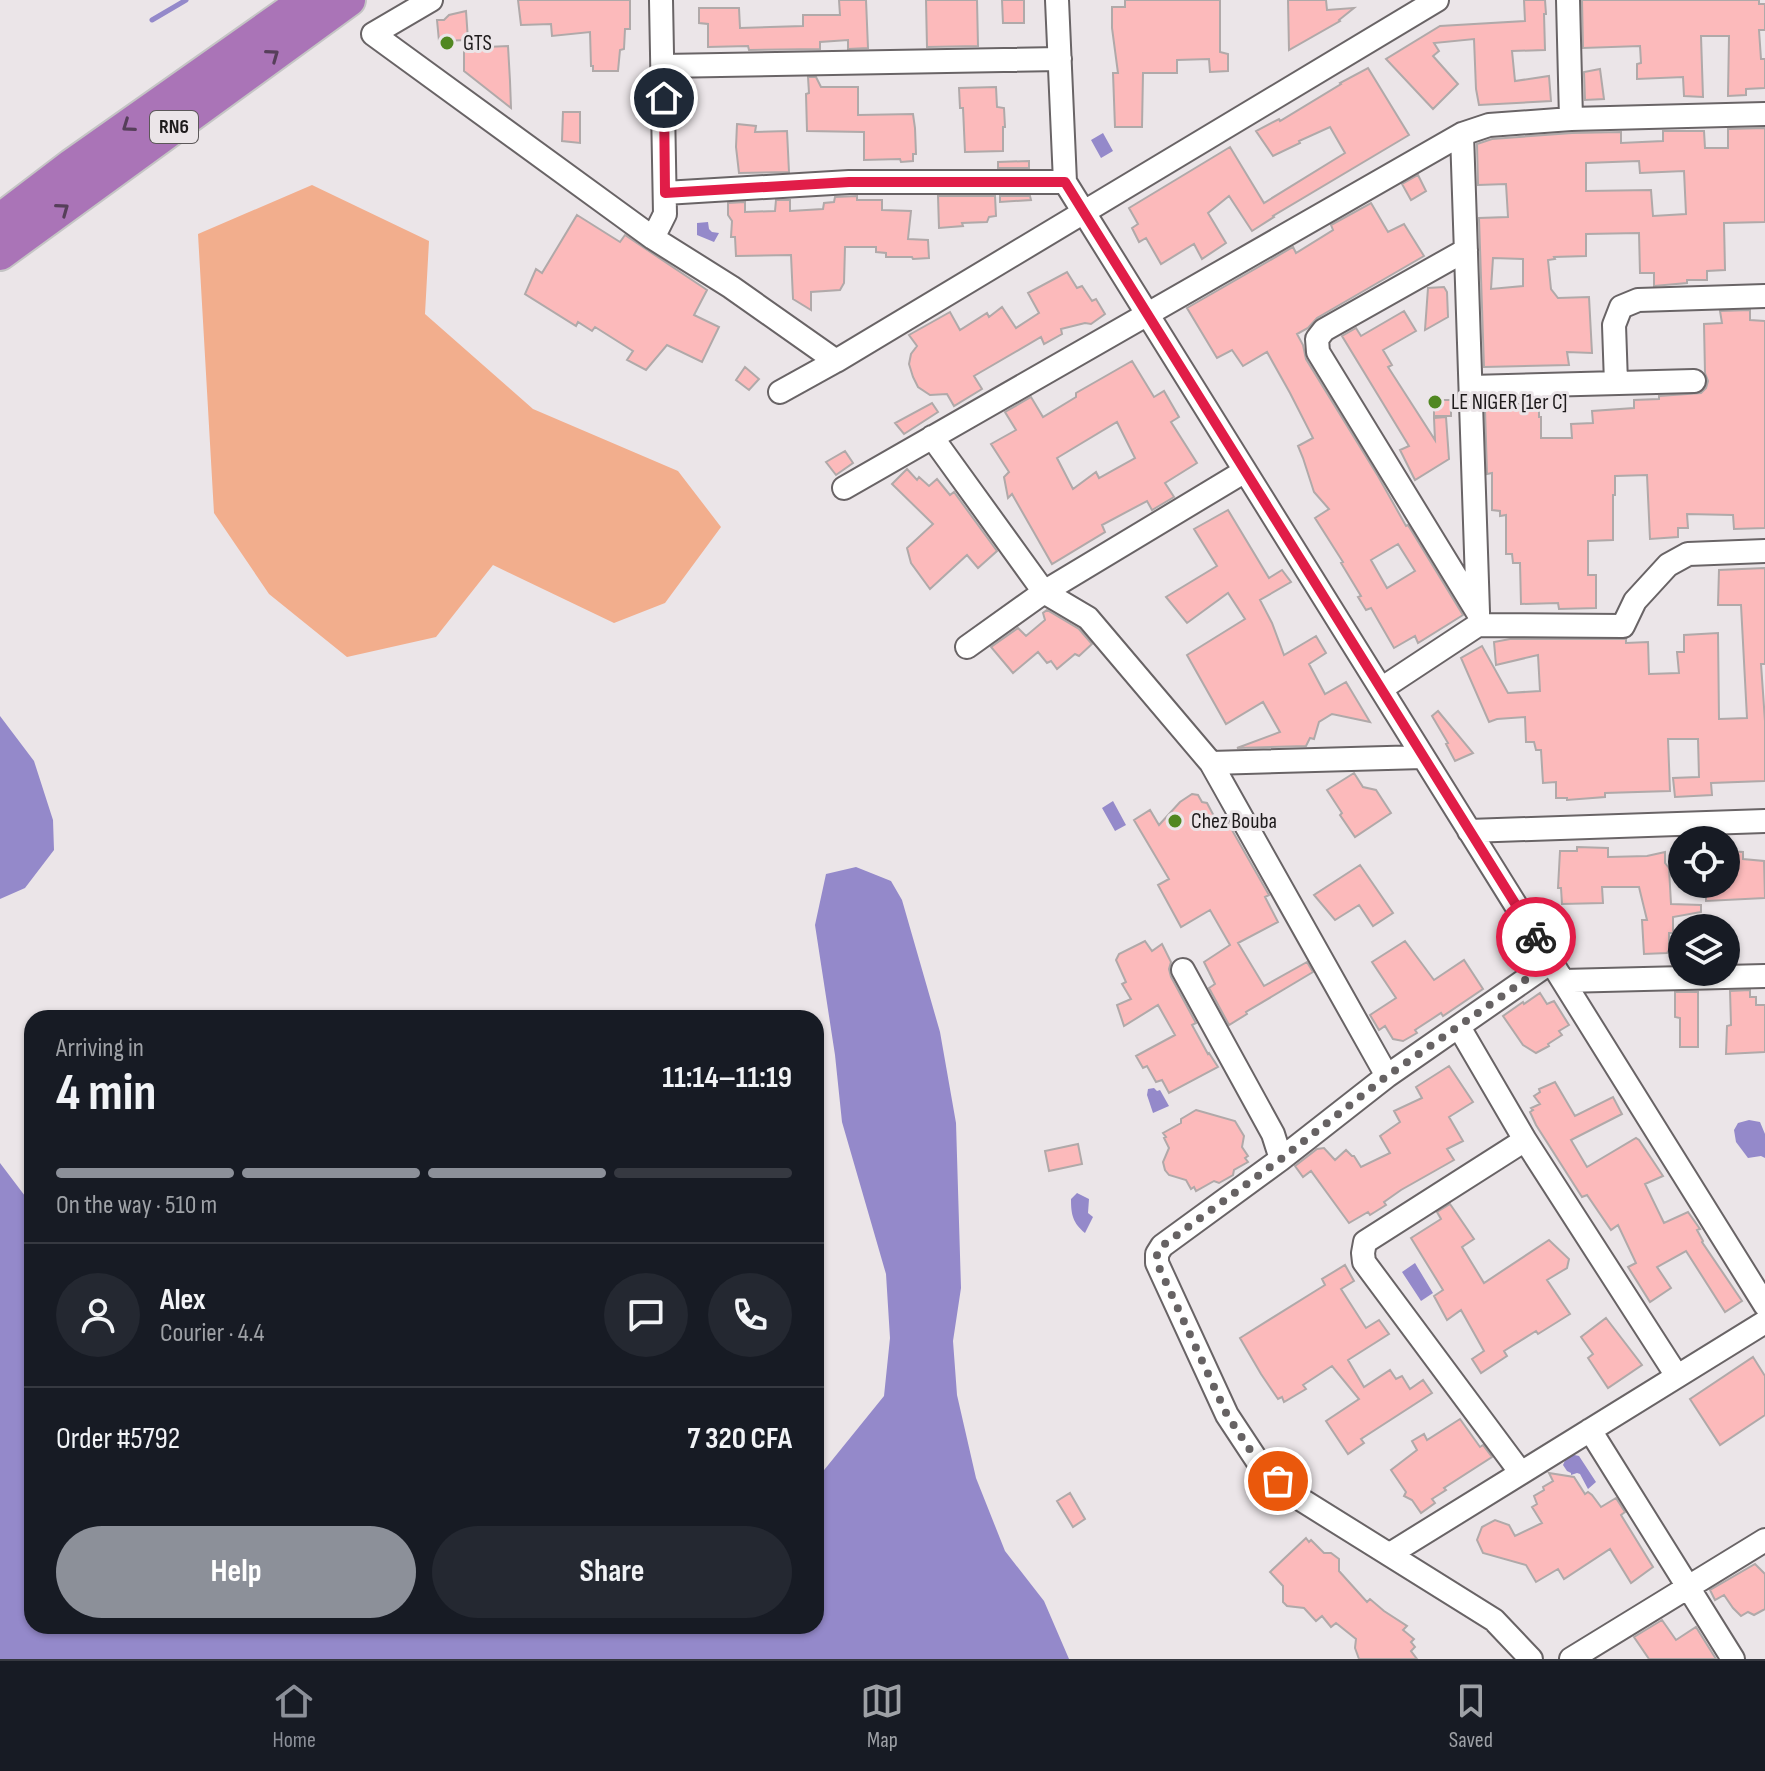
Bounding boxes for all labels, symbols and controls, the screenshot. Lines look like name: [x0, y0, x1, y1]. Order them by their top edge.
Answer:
place label: GTS: [463, 30, 492, 57]
marker: GTS: [438, 34, 456, 52]
one-way arrow: [264, 50, 278, 65]
pin: [630, 64, 698, 132]
icon: home: [642, 76, 686, 120]
road number: RN6: [150, 111, 198, 143]
one-way arrow: [122, 116, 137, 131]
one-way arrow: [54, 204, 69, 218]
place label: LE NIGER [1er C]: [1451, 389, 1567, 416]
marker: LE NIGER [1er C]: [1426, 393, 1444, 411]
place label: Chez Bouba: [1191, 808, 1277, 835]
marker: Chez Bouba: [1166, 812, 1184, 830]
map controls: [1668, 826, 1740, 986]
button: locate: [1668, 826, 1740, 898]
courier: [1496, 897, 1576, 977]
button: layers: [1668, 914, 1740, 986]
icon: bike: [1514, 915, 1558, 959]
text: Arriving in: [56, 1033, 144, 1064]
text: 11:14–11:19: [662, 1060, 792, 1096]
text: 4 min: [56, 1062, 156, 1125]
text: On the way · 510 m: [56, 1190, 217, 1221]
button: person: [56, 1273, 140, 1357]
button: chat: [604, 1273, 688, 1357]
button: phone: [708, 1273, 792, 1357]
text: Alex: [160, 1282, 206, 1318]
text: Courier · 4.4: [160, 1318, 264, 1349]
text: Order #5792: [56, 1421, 180, 1457]
text: 7 320 CFA: [687, 1421, 792, 1457]
pin: [1244, 1447, 1312, 1515]
icon: bag: [1256, 1459, 1300, 1503]
button: Help: [56, 1526, 416, 1618]
button: Share: [432, 1526, 792, 1618]
tab: Home: [272, 1679, 316, 1754]
tab: Map: [860, 1679, 904, 1754]
tab: Saved: [1449, 1679, 1493, 1754]

